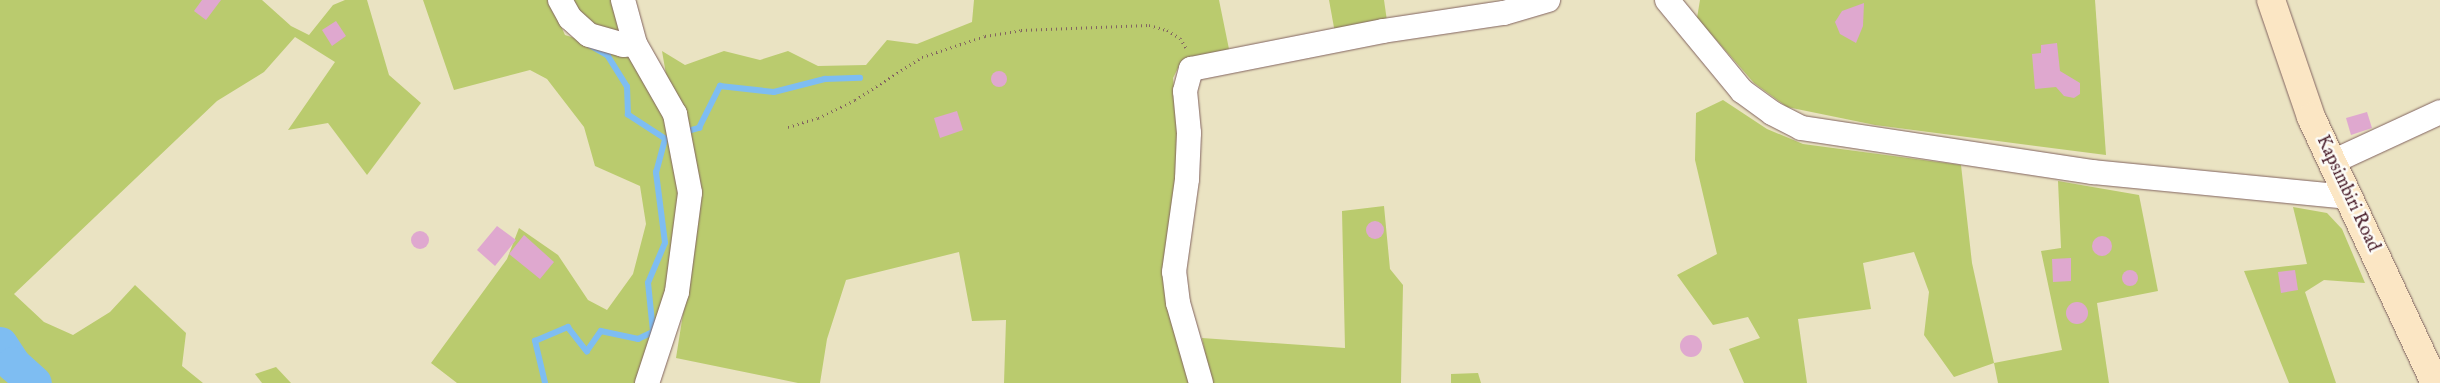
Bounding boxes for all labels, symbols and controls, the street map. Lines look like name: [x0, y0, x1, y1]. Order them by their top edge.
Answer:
street label: Kapsimbiri Road: [2311, 132, 2383, 256]

